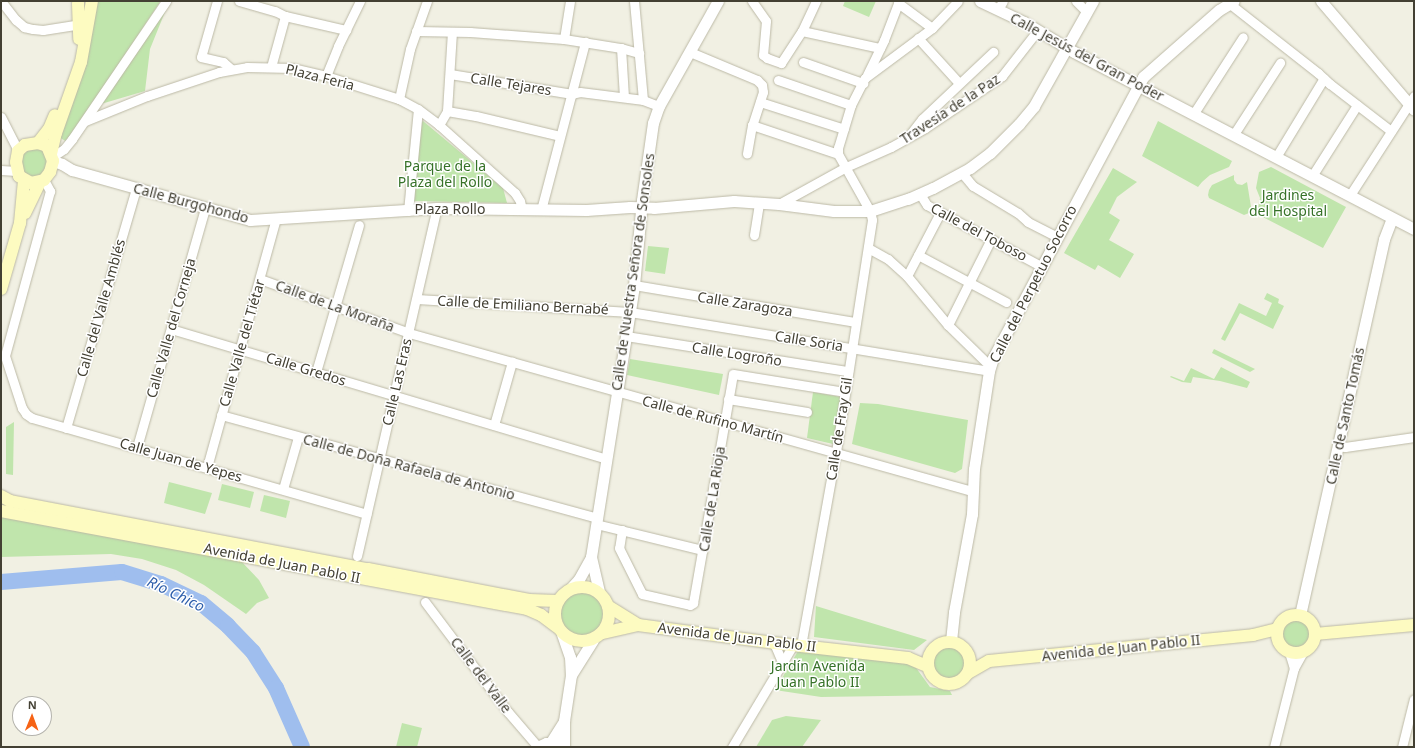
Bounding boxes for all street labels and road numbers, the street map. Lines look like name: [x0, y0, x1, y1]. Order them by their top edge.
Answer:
street label: Calle Jesús del Gran Poder: [1007, 9, 1167, 105]
street label: Plaza Feria: [284, 60, 356, 94]
street label: Calle Tejares: [469, 69, 553, 99]
street label: Travesía de la Paz: [897, 71, 1003, 147]
street label: Calle de Nuestra Señora de Sonsoles: [608, 152, 658, 392]
street label: Calle Burgohondo: [131, 180, 251, 226]
street label: Calle del Toboso: [928, 200, 1030, 264]
street label: Plaza Rollo: [415, 201, 485, 217]
street label: Calle del Perpetuo Socorro: [986, 202, 1080, 366]
street label: Calle del Valle Amblés: [73, 237, 129, 379]
street label: Calle Valle del Corneja: [143, 256, 199, 400]
street label: Calle Valle del Tiétar: [216, 277, 268, 409]
street label: Calle de La Moraña: [273, 277, 397, 335]
street label: Calle Zaragoza: [696, 288, 794, 320]
street label: Calle de Emiliano Bernabé: [437, 292, 609, 318]
street label: Calle Soria: [774, 327, 844, 355]
street label: Calle Las Eras: [379, 337, 415, 427]
street label: Calle Logroño: [691, 339, 783, 369]
street label: Calle de Santo Tomás: [1322, 346, 1368, 486]
street label: Calle Gredos: [264, 349, 348, 389]
street label: Calle de Fray Gil: [823, 376, 855, 482]
street label: Calle de Rufino Martín: [640, 392, 786, 446]
street label: Calle de Doña Rafaela de Antonio: [301, 431, 517, 503]
street label: Calle Juan de Yepes: [118, 434, 244, 486]
street label: Calle de La Rioja: [695, 445, 729, 553]
street label: Avenida de Juan Pablo II: [202, 540, 362, 586]
street label: Avenida de Juan Pablo II: [657, 619, 817, 655]
street label: Avenida de Juan Pablo II: [1041, 631, 1201, 665]
street label: Calle del Valle: [447, 634, 515, 716]

